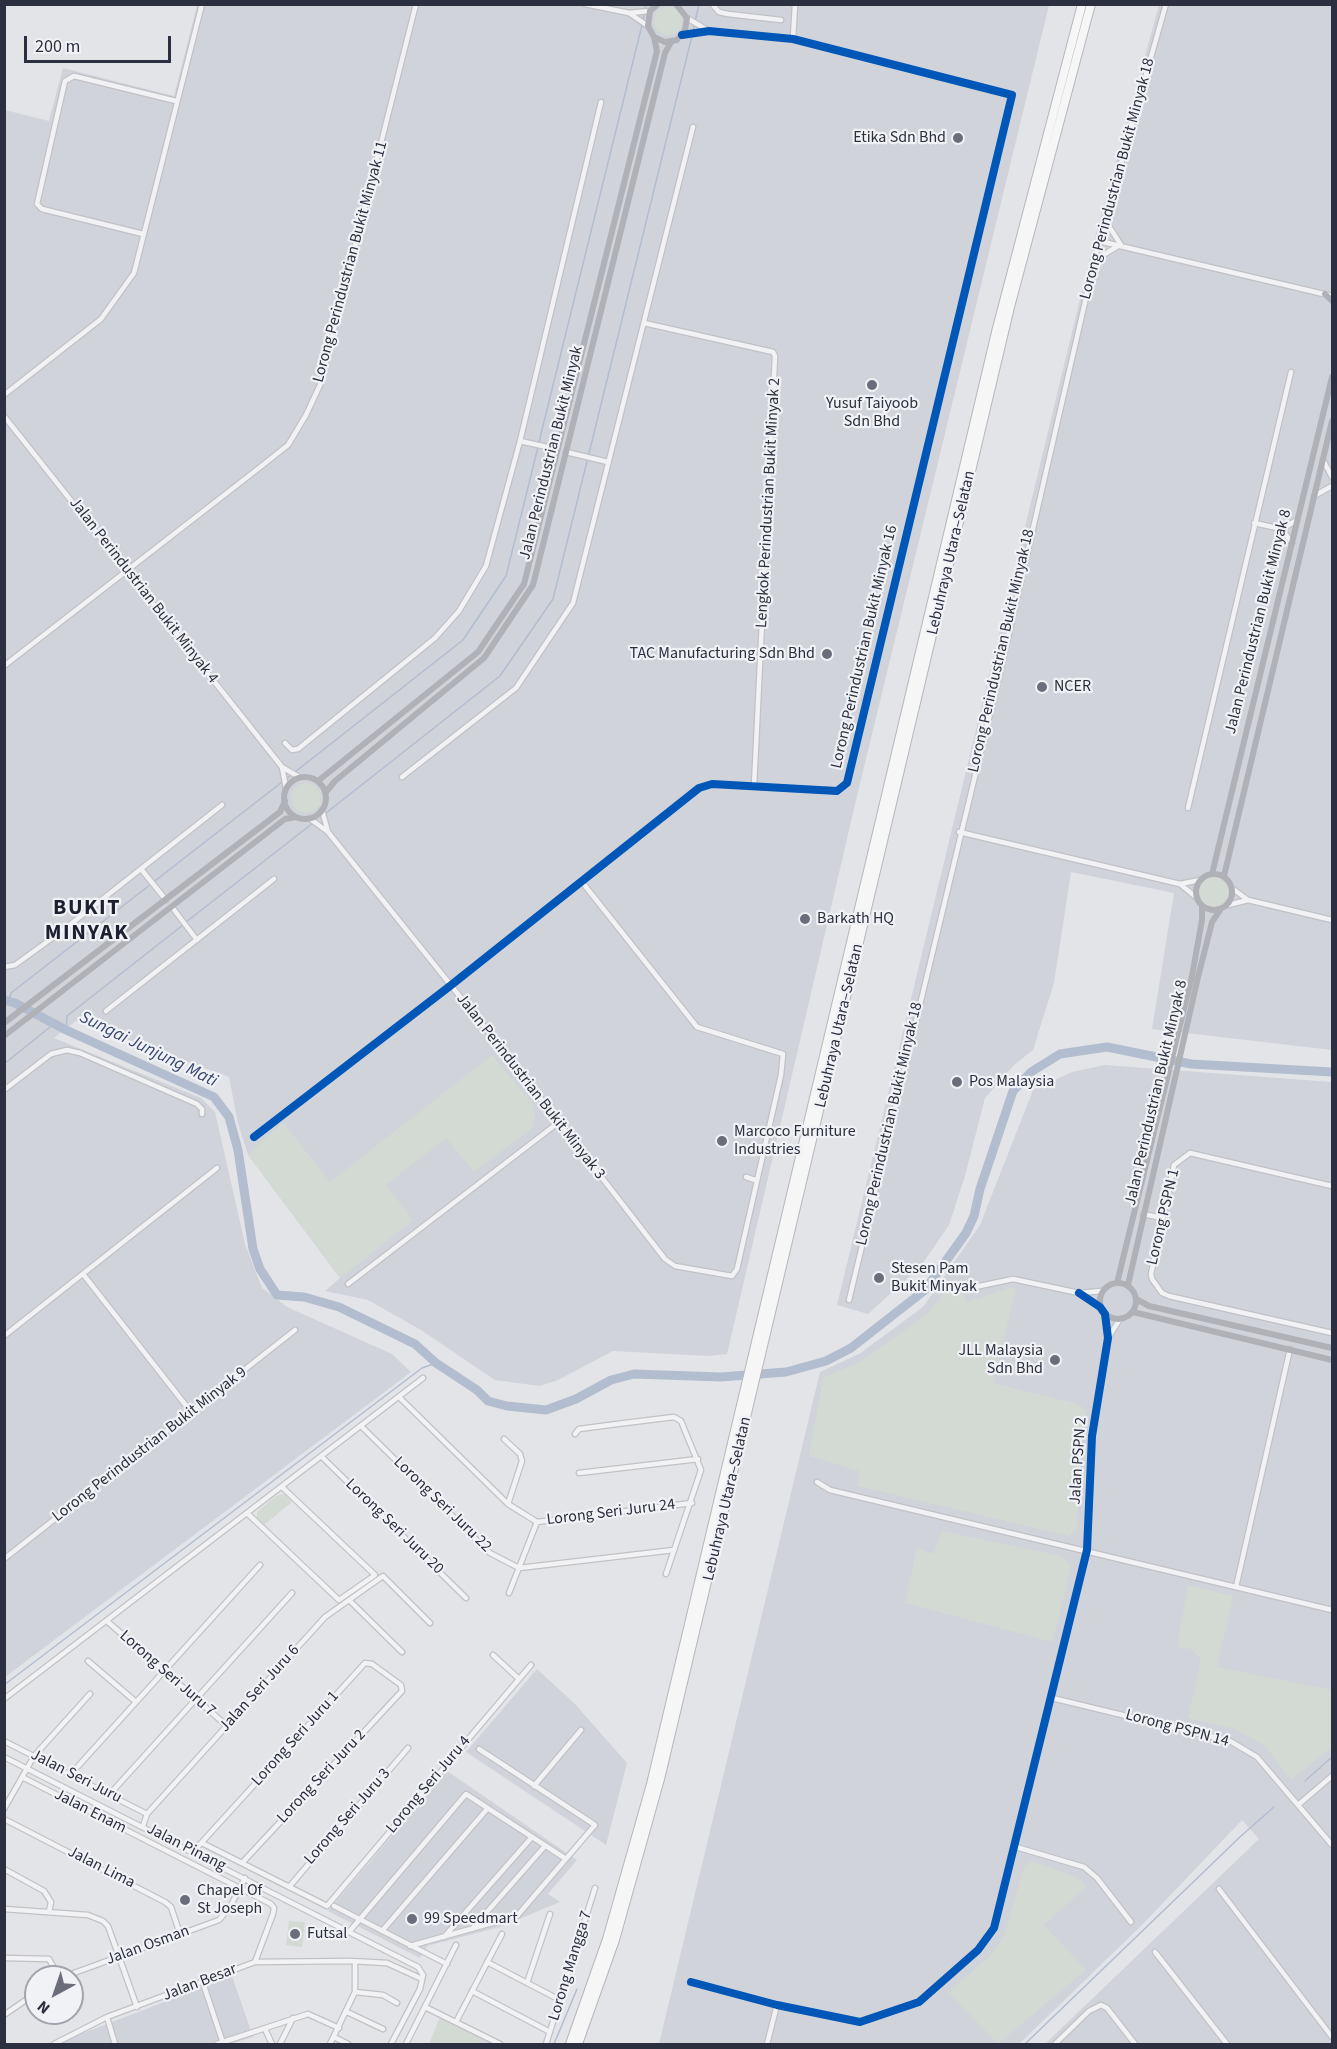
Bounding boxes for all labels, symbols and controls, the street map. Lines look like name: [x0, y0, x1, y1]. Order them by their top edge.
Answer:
scale bar: [27, 24, 174, 62]
text: 200 m: [35, 34, 80, 59]
street label: Lorong Perindustrian Bukit Minyak 18: [1076, 56, 1160, 302]
place label: Etika Sdn Bhd: [853, 128, 946, 148]
marker: Etika Sdn Bhd: [951, 131, 965, 145]
street label: Lorong Perindustrian Bukit Minyak 11: [309, 139, 393, 385]
street label: Jalan Perindustrian Bukit Minyak: [516, 344, 588, 562]
street label: Lengkok Perindustrian Bukit Minyak 2: [753, 377, 785, 629]
marker: Yusuf Taiyoob Sdn Bhd: [865, 378, 879, 392]
place label: Yusuf Taiyoob Sdn Bhd: [826, 394, 918, 432]
street label: Lebuhraya Utara–Selatan: [924, 469, 980, 637]
street label: Jalan Perindustrian Bukit Minyak 4: [64, 494, 222, 688]
street label: Jalan Perindustrian Bukit Minyak 8: [1222, 508, 1296, 736]
street label: Lorong Perindustrian Bukit Minyak 16: [828, 523, 902, 771]
street label: Lorong Perindustrian Bukit Minyak 18: [965, 527, 1039, 775]
place label: TAC Manufacturing Sdn Bhd: [630, 644, 815, 664]
marker: TAC Manufacturing Sdn Bhd: [820, 647, 834, 661]
place label: NCER: [1054, 677, 1091, 697]
marker: NCER: [1035, 680, 1049, 694]
district label: BUKIT MINYAK: [45, 896, 129, 948]
place label: Barkath HQ: [817, 909, 894, 929]
marker: Barkath HQ: [798, 912, 812, 926]
street label: Lebuhraya Utara–Selatan: [812, 942, 868, 1110]
street label: Jalan Perindustrian Bukit Minyak 8: [1122, 978, 1192, 1208]
street label: Jalan Perindustrian Bukit Minyak 3: [451, 990, 609, 1184]
street label: Lorong Perindustrian Bukit Minyak 18: [853, 1000, 927, 1248]
water label: Sungai Junjung Mati: [76, 1007, 220, 1093]
place label: Pos Malaysia: [969, 1072, 1054, 1092]
marker: Pos Malaysia: [950, 1075, 964, 1089]
place label: Marcoco Furniture Industries: [734, 1122, 856, 1160]
marker: Marcoco Furniture Industries: [715, 1134, 729, 1148]
street label: Lorong PSPN 1: [1144, 1167, 1184, 1267]
place label: Stesen Pam Bukit Minyak: [891, 1259, 977, 1297]
marker: Stesen Pam Bukit Minyak: [872, 1271, 886, 1285]
place label: JLL Malaysia Sdn Bhd: [959, 1341, 1043, 1379]
marker: JLL Malaysia Sdn Bhd: [1048, 1353, 1062, 1367]
street label: Lorong Perindustrian Bukit Minyak 9: [49, 1363, 251, 1527]
street label: Lebuhraya Utara–Selatan: [700, 1415, 756, 1583]
street label: Jalan PSPN 2: [1066, 1417, 1092, 1505]
street label: Lorong Seri Juru 22: [389, 1453, 495, 1557]
street label: Lorong Seri Juru 20: [341, 1475, 447, 1579]
street label: Lorong Seri Juru 24: [546, 1496, 676, 1530]
street label: Lorong Seri Juru 7: [115, 1627, 219, 1721]
street label: Jalan Seri Juru 6: [216, 1641, 304, 1737]
street label: Lorong Seri Juru 1: [248, 1688, 344, 1790]
street label: Lorong PSPN 14: [1123, 1706, 1231, 1752]
street label: Lorong Seri Juru 2: [274, 1726, 370, 1828]
street label: Lorong Seri Juru 4: [383, 1732, 475, 1838]
street label: Jalan Seri Juru: [27, 1746, 125, 1808]
street label: Lorong Seri Juru 3: [301, 1765, 395, 1869]
street label: Jalan Enam: [51, 1786, 129, 1838]
street label: Jalan Pinang: [143, 1820, 229, 1876]
street label: Jalan Lima: [64, 1843, 138, 1893]
place label: Chapel Of St Joseph: [197, 1881, 262, 1919]
marker: Chapel Of St Joseph: [178, 1893, 192, 1907]
place label: 99 Speedmart: [424, 1909, 518, 1929]
street label: Lorong Mangga 7: [545, 1909, 597, 2023]
marker: 99 Speedmart: [405, 1912, 419, 1926]
street label: Jalan Osman: [104, 1922, 192, 1970]
place label: Futsal: [307, 1924, 347, 1944]
marker: Futsal: [288, 1927, 302, 1941]
street label: Jalan Besar: [160, 1960, 240, 2006]
north arrow: [24, 1965, 84, 2025]
text: N: [33, 1995, 55, 2019]

